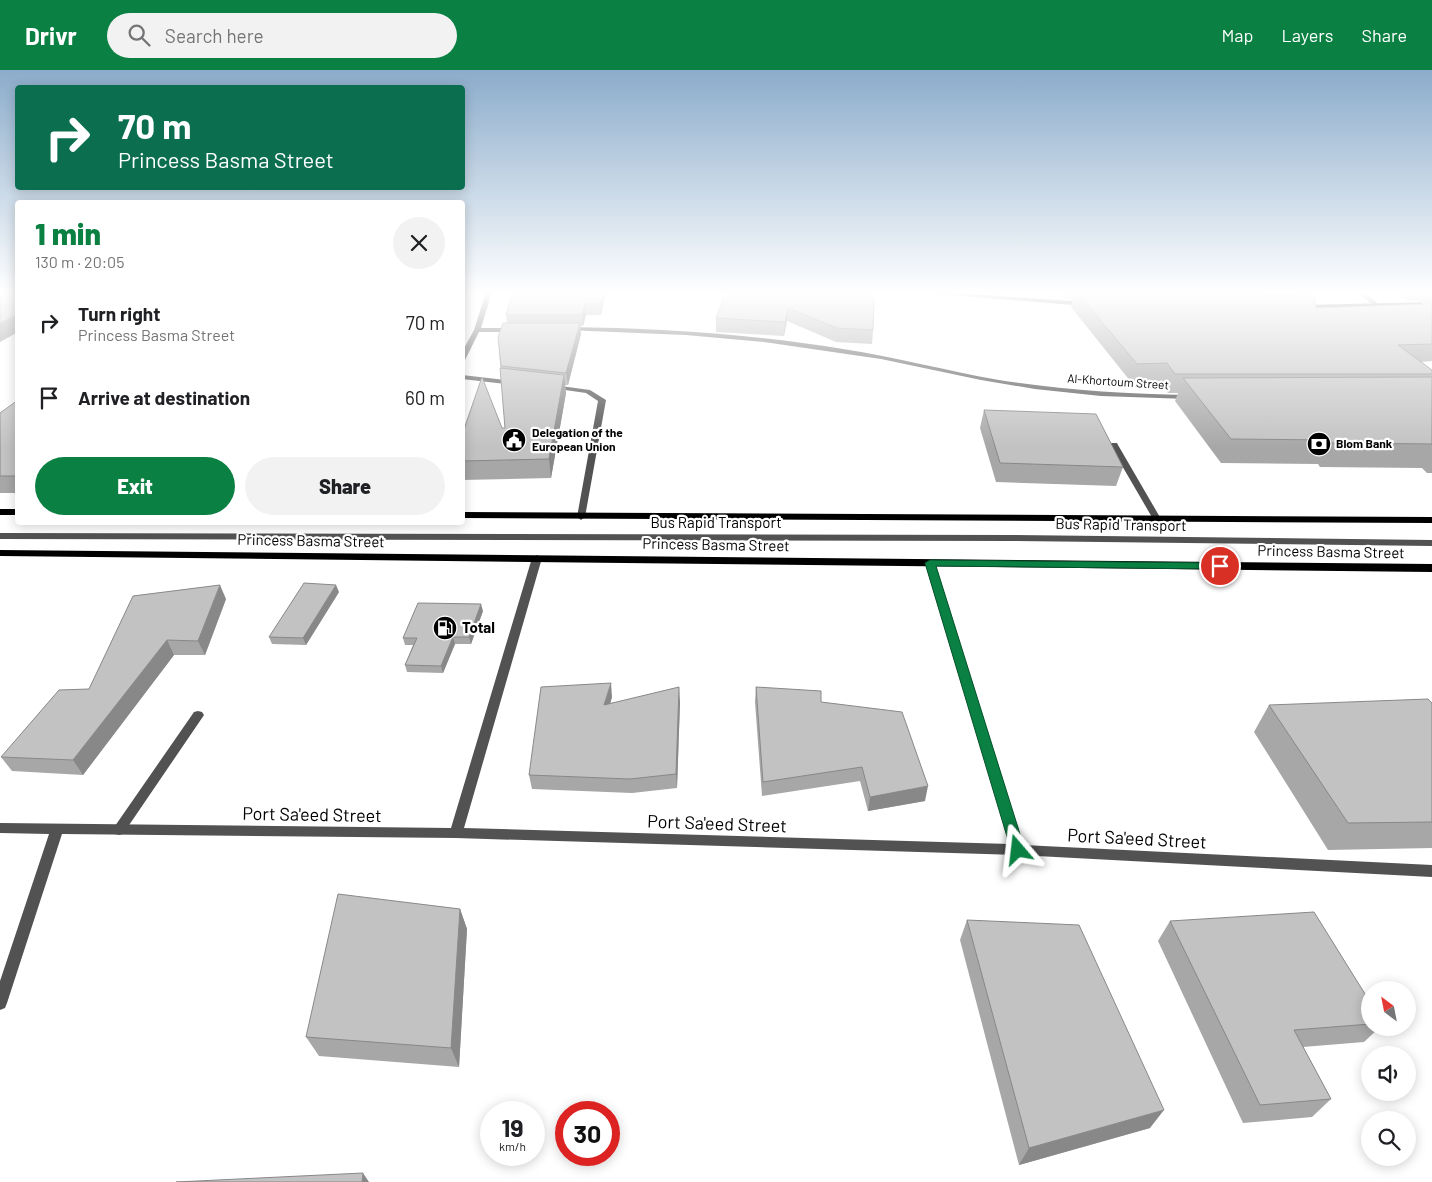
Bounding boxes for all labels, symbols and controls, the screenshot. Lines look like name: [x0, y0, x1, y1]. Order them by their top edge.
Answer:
search box: [107, 13, 457, 58]
text: Drivr: [25, 21, 77, 50]
icon: search: [125, 21, 153, 49]
text: Search here: [165, 24, 264, 47]
text: Map: [1221, 24, 1253, 46]
text: Layers: [1281, 24, 1334, 46]
text: Share: [1362, 24, 1407, 46]
text: 70 m: [118, 104, 192, 146]
icon: right: [35, 105, 100, 170]
text: Princess Basma Street: [118, 146, 334, 172]
text: 1 min: [35, 215, 101, 251]
button: close: [393, 217, 445, 269]
text: 130 m · 20:05: [35, 252, 124, 271]
text: Turn right: [78, 302, 160, 325]
icon: right: [35, 309, 63, 337]
text: 70 m: [406, 311, 445, 334]
text: Princess Basma Street: [78, 325, 235, 344]
street label: Al-Khortoum Street: [1067, 370, 1169, 392]
icon: arrive: [35, 384, 63, 412]
text: Arrive at destination: [78, 386, 250, 409]
text: 60 m: [405, 386, 445, 409]
place label: Delegation of the European Union: [532, 425, 623, 453]
public building icon: Delegation of the European Union: [501, 427, 527, 453]
bank icon: Blom Bank: [1306, 431, 1332, 457]
place label: Blom Bank: [1336, 436, 1393, 450]
button: Exit: [35, 457, 235, 515]
button: Share: [245, 457, 445, 515]
street label: Bus Rapid Transport: [650, 513, 782, 531]
street label: Bus Rapid Transport: [1055, 514, 1187, 534]
street label: Princess Basma Street: [237, 530, 385, 550]
street label: Princess Basma Street: [642, 534, 790, 554]
street label: Princess Basma Street: [1257, 541, 1405, 561]
pin: [1199, 545, 1241, 587]
icon: arrive: [1206, 552, 1234, 580]
fuel station icon: Total: [432, 615, 458, 641]
place label: Total: [462, 618, 495, 636]
street label: Port Sa'eed Street: [242, 802, 382, 826]
street label: Port Sa'eed Street: [647, 810, 787, 836]
position arrow: [991, 823, 1043, 875]
street label: Port Sa'eed Street: [1067, 823, 1207, 853]
north arrow: [1361, 981, 1416, 1036]
map controls: [1361, 981, 1416, 1166]
button: sound: [1361, 1046, 1416, 1101]
speed limit sign: 30: [555, 1101, 620, 1166]
button: search: [1361, 1111, 1416, 1166]
text: 19: [501, 1112, 524, 1142]
text: km/h: [499, 1139, 526, 1153]

